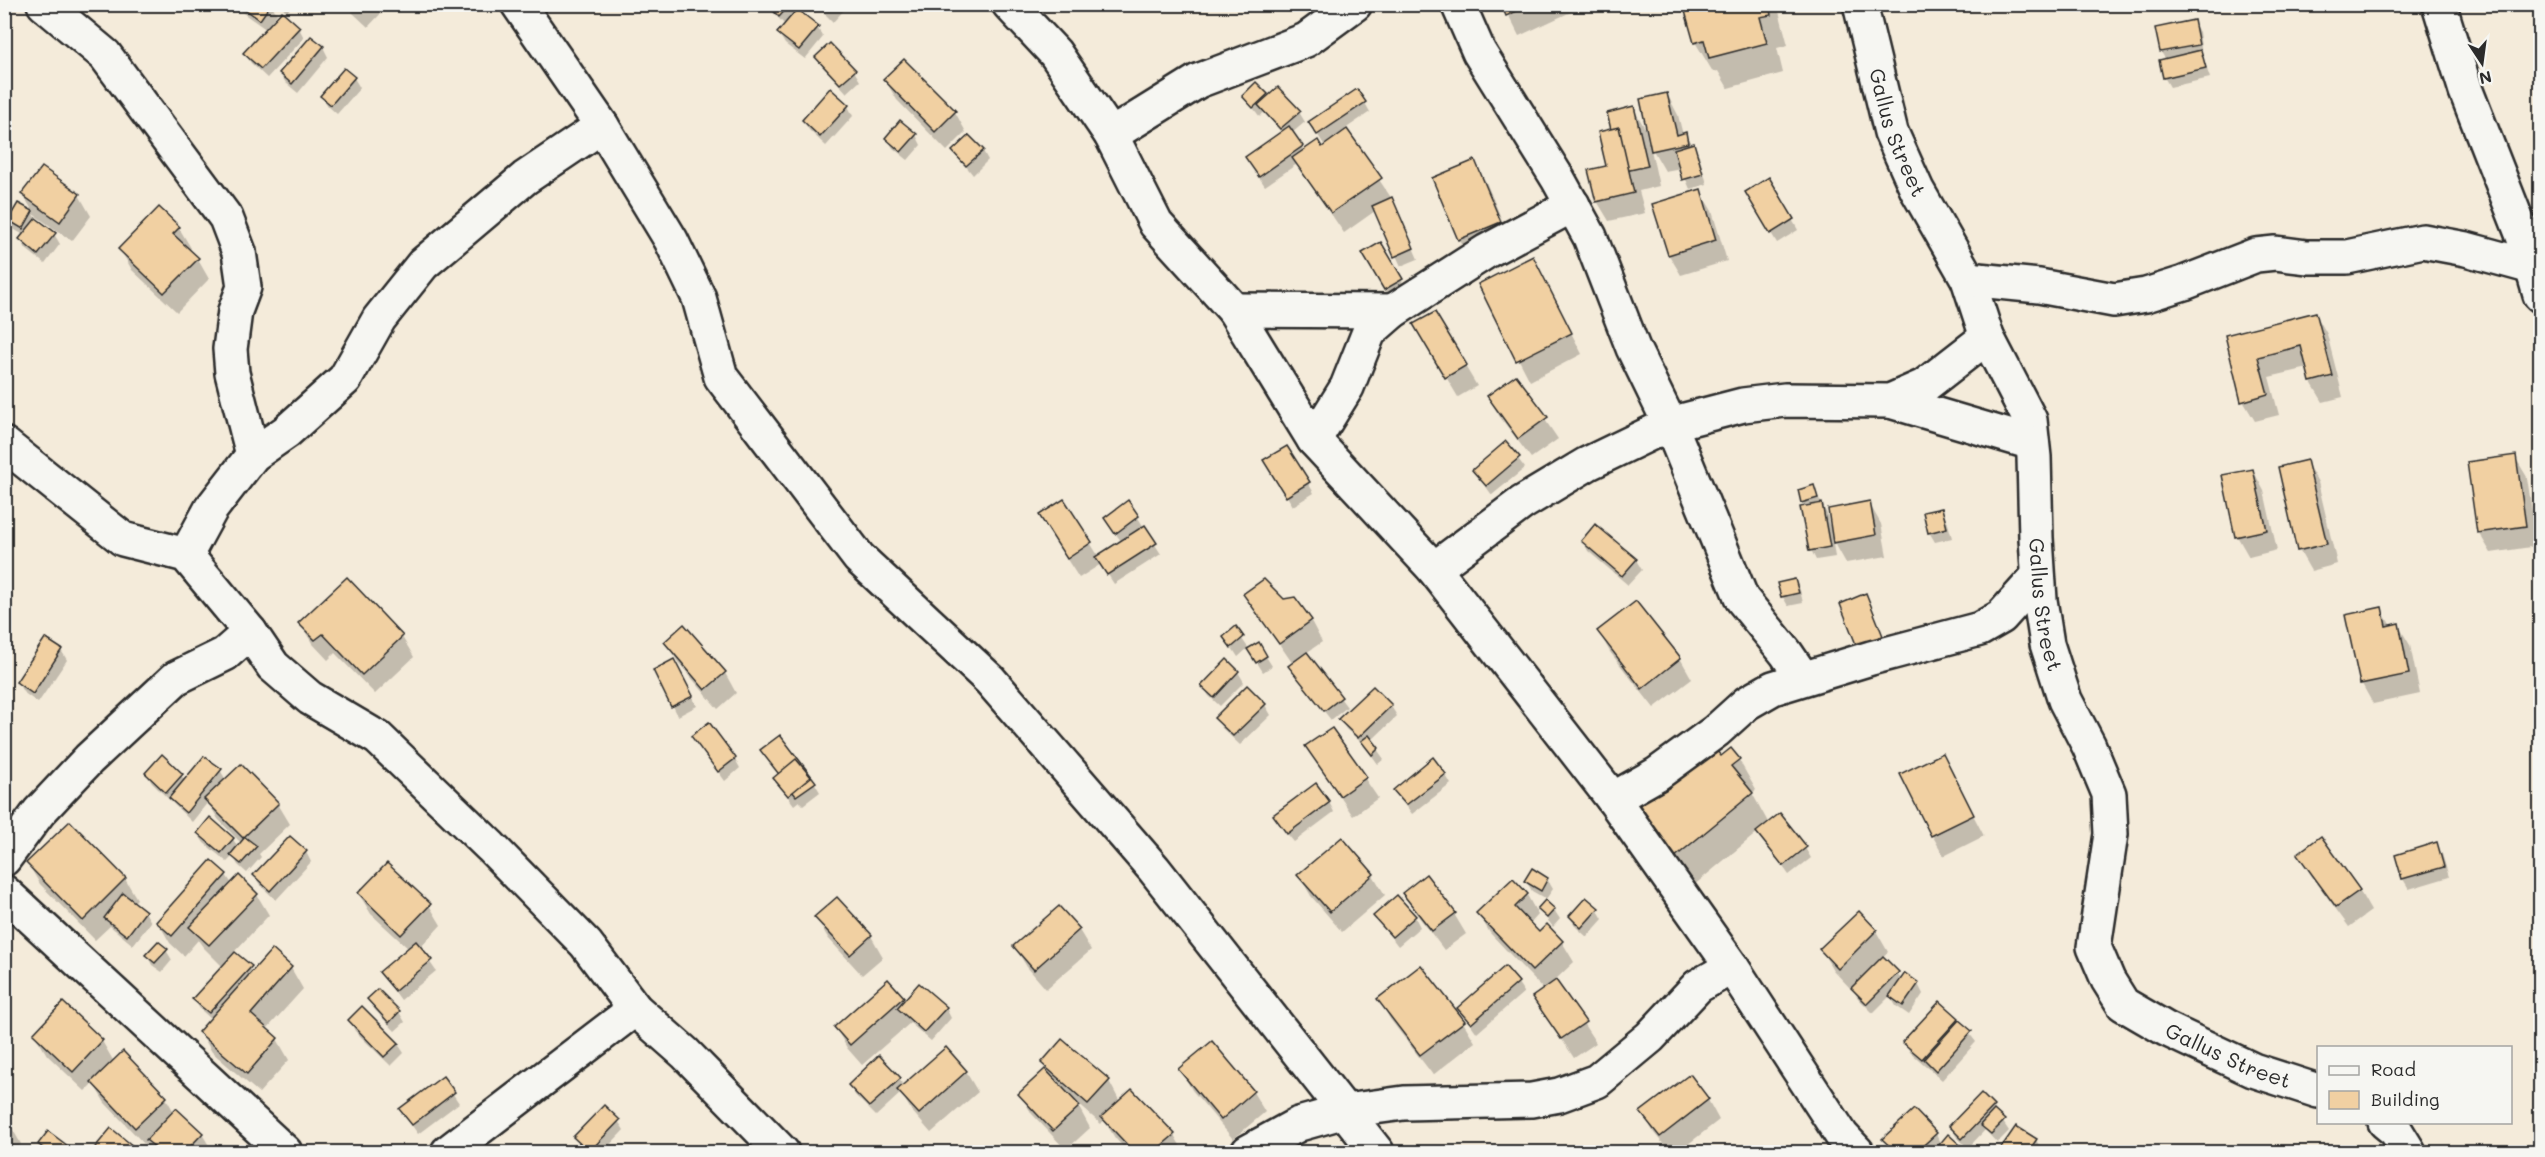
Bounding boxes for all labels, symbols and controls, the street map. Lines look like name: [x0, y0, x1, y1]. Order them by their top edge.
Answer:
north arrow: [2452, 33, 2512, 93]
street label: Gallus Street: [1864, 65, 1933, 201]
text: N: [2477, 67, 2494, 90]
street label: Gallus Street: [2024, 537, 2070, 674]
street label: Gallus Street: [2161, 1016, 2295, 1093]
legend: [2317, 1046, 2512, 1124]
text: Road: [2371, 1057, 2416, 1081]
text: Building: [2371, 1087, 2439, 1111]

